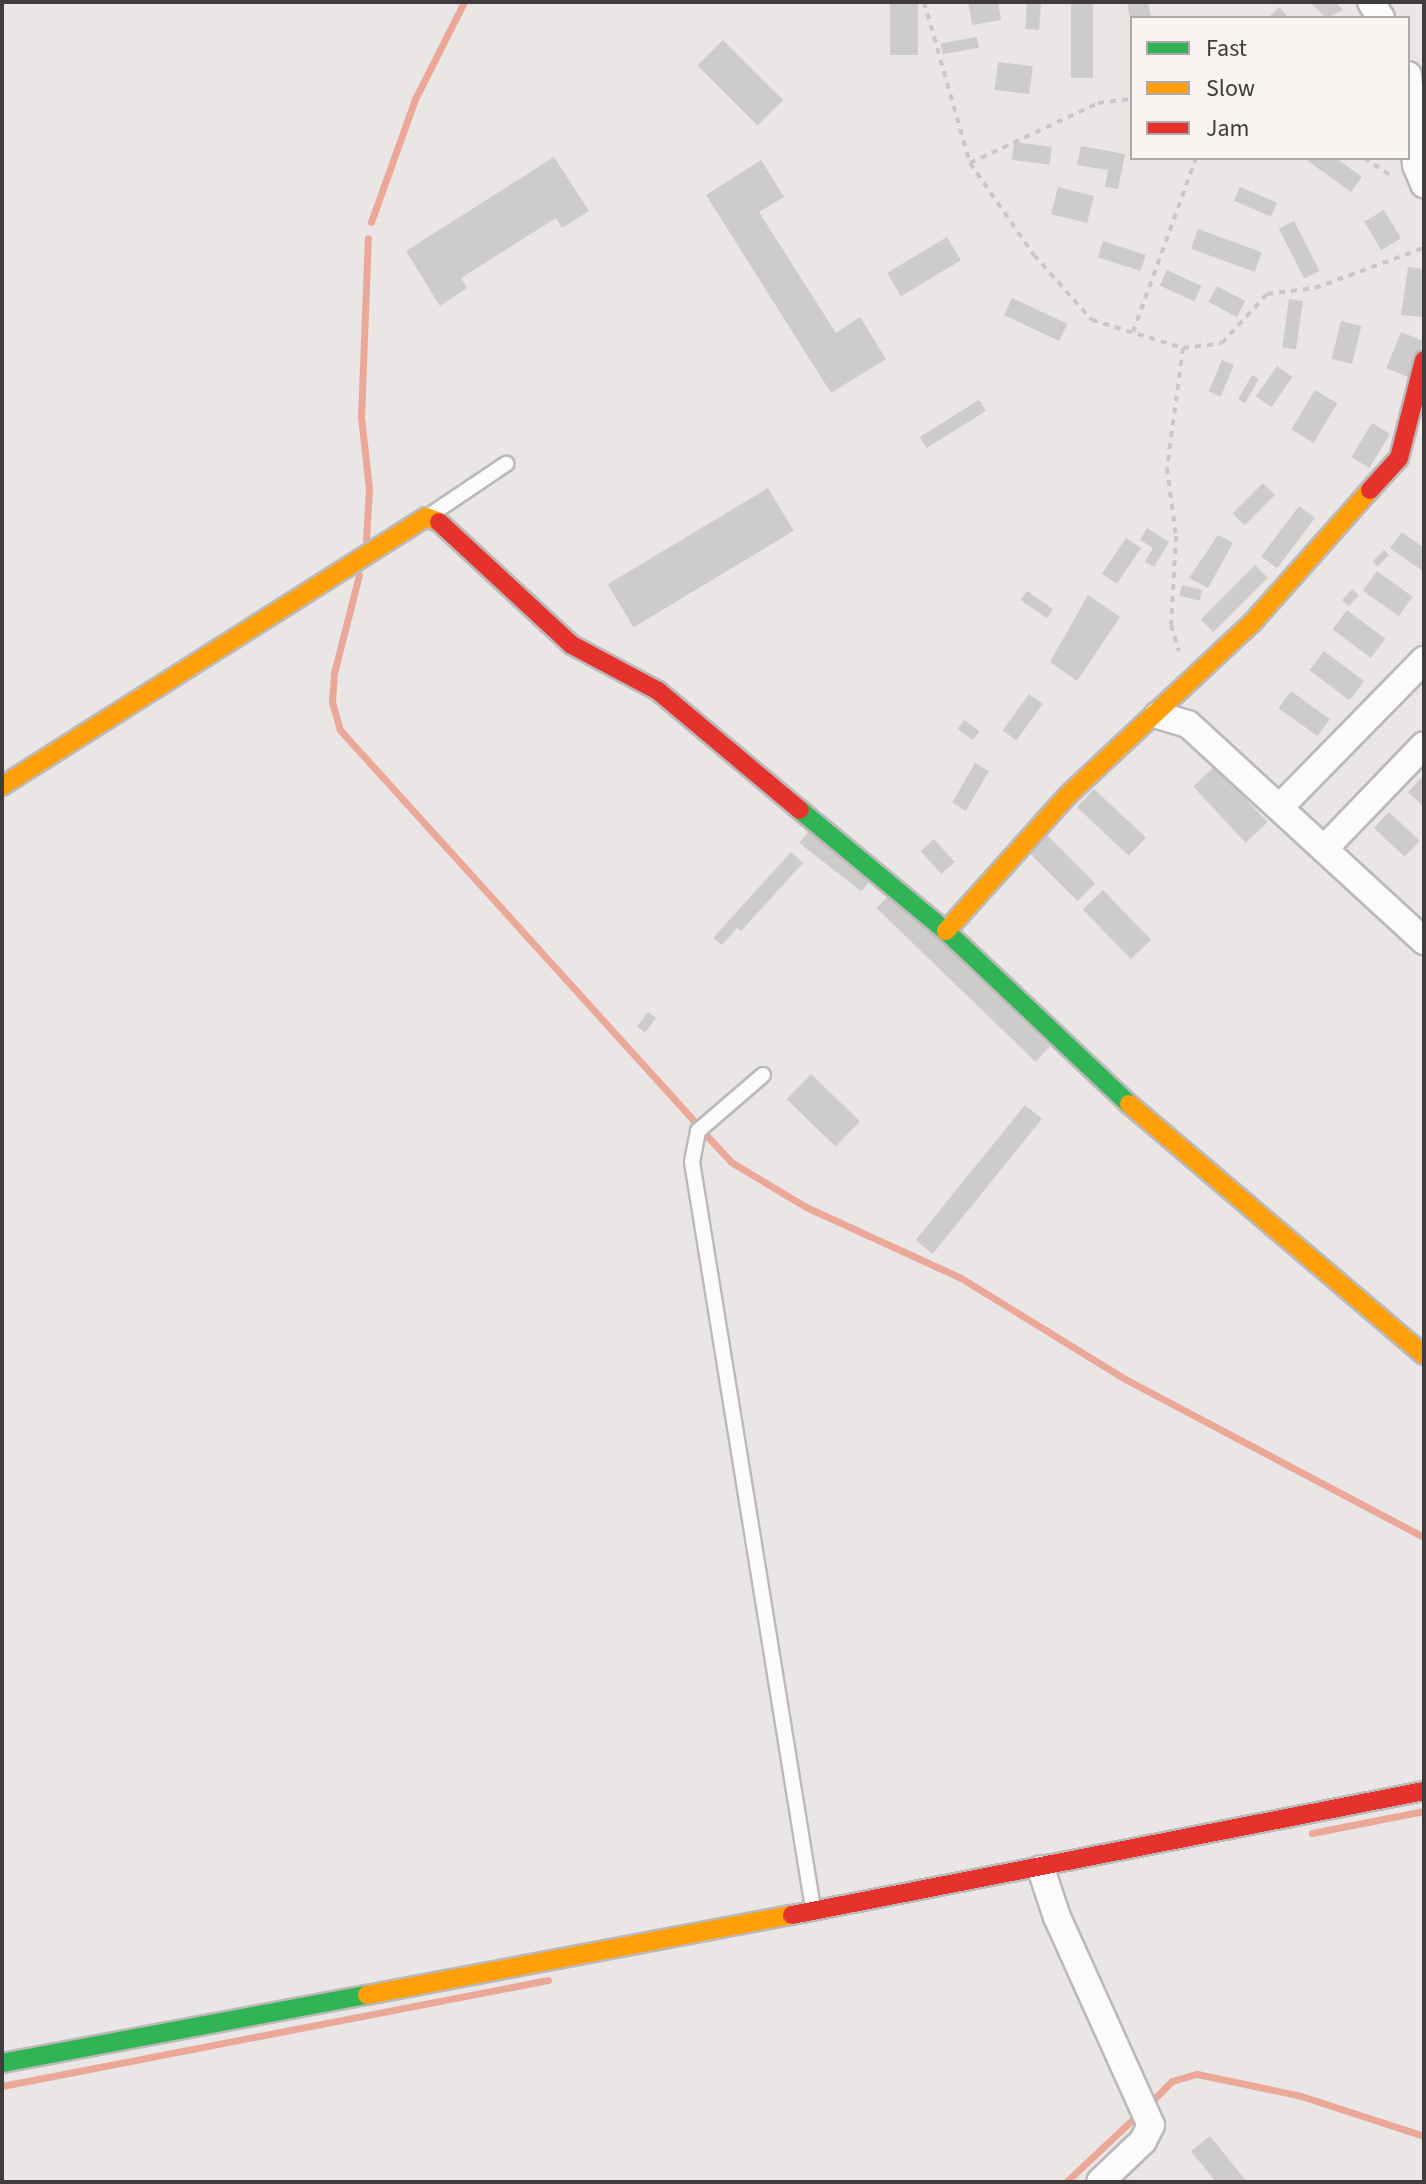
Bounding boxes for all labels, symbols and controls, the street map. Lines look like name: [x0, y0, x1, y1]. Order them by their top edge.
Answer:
legend: [1130, 16, 1410, 160]
text: Fast: [1206, 31, 1247, 66]
text: Slow: [1206, 71, 1255, 106]
text: Jam: [1206, 111, 1250, 146]

